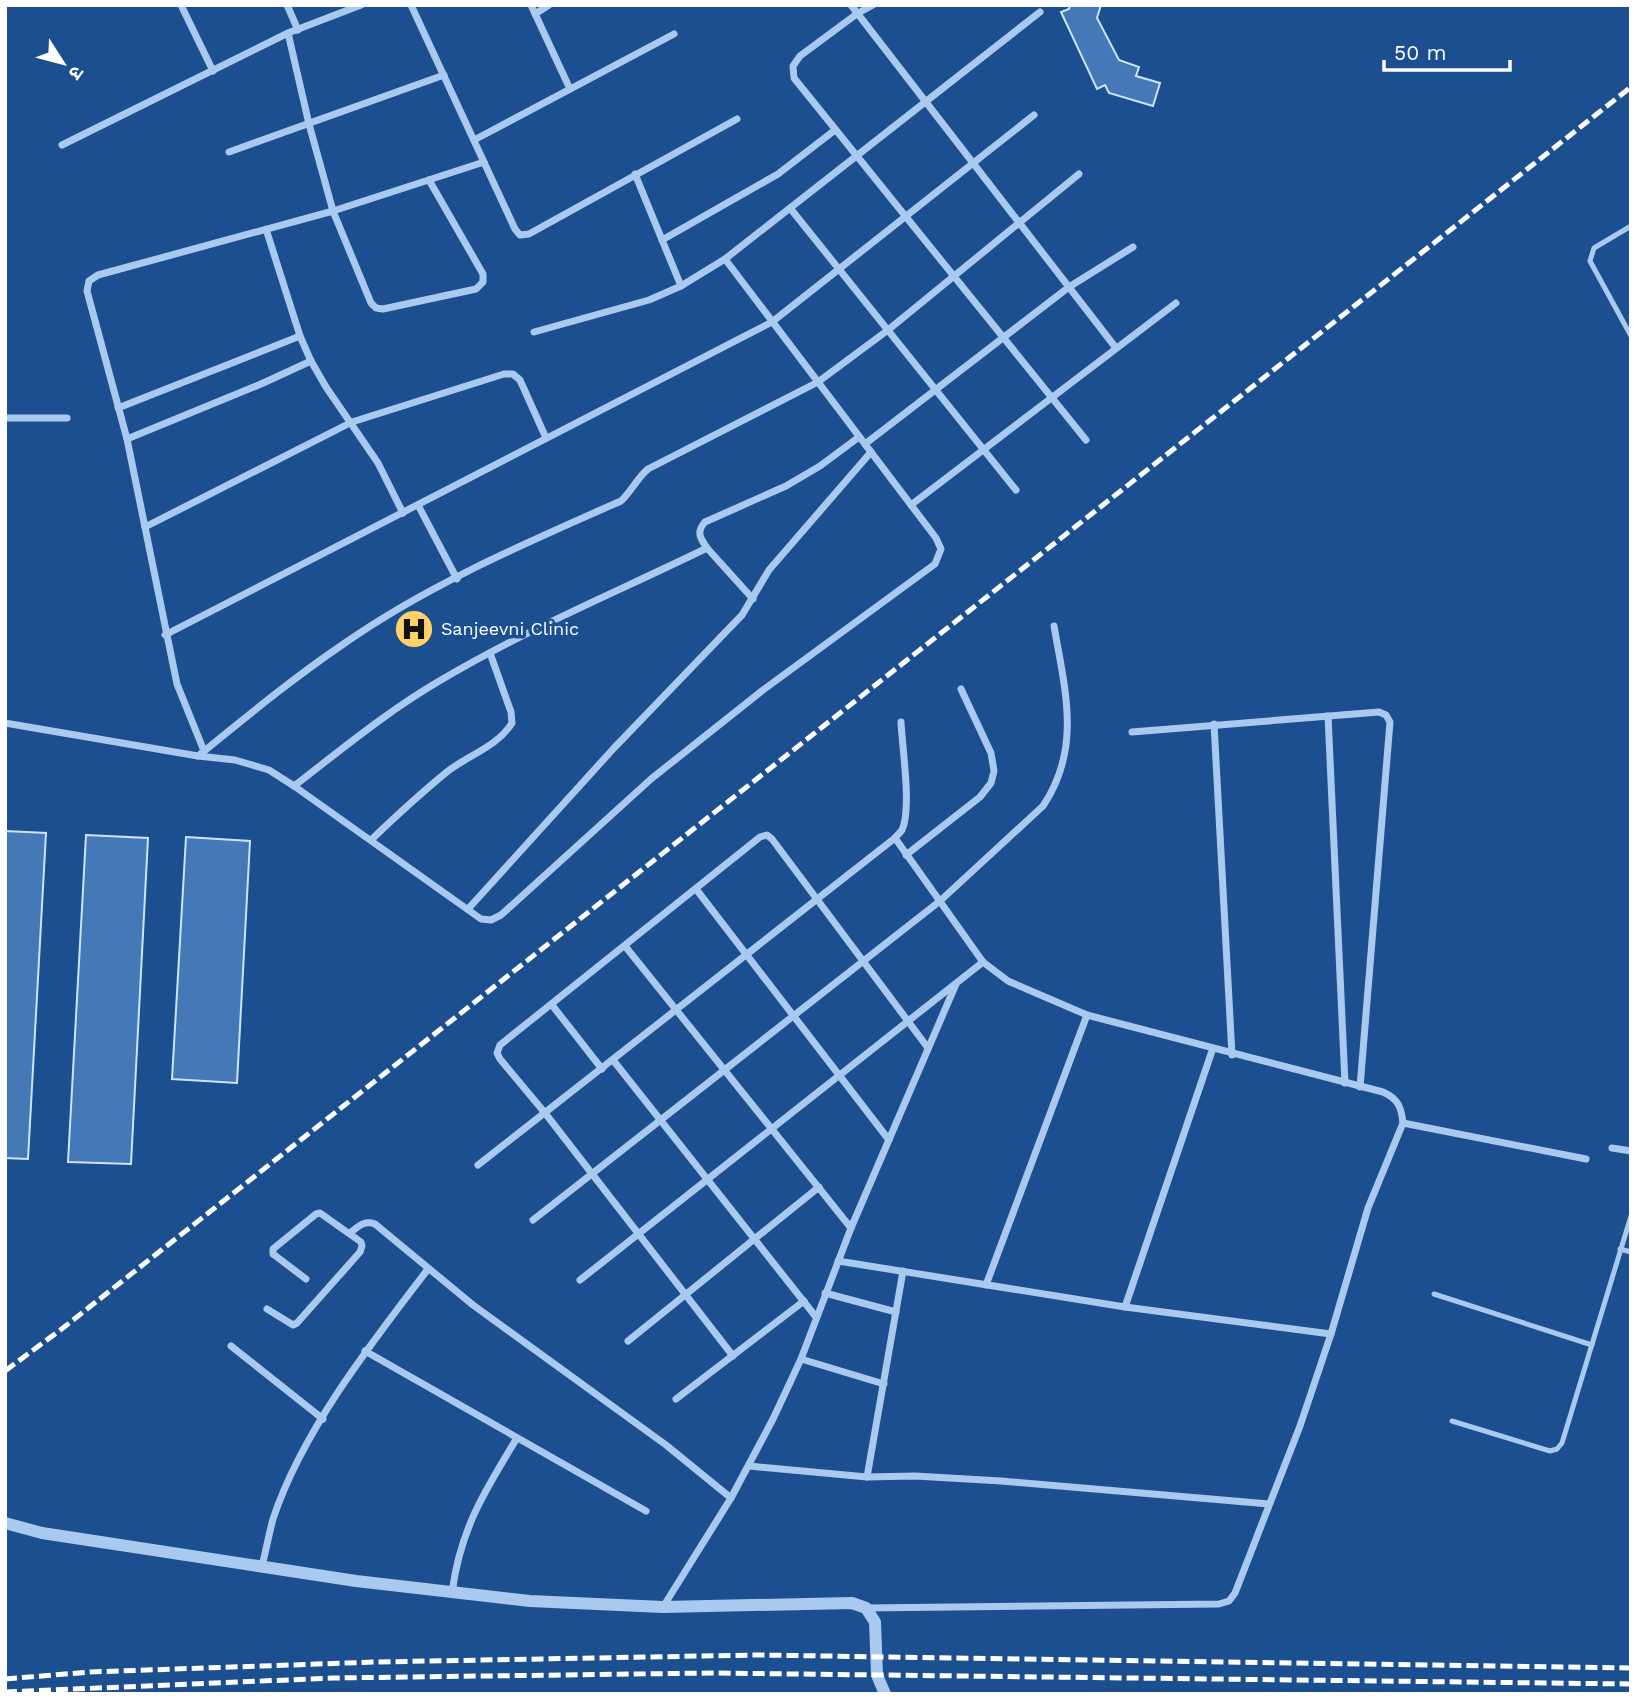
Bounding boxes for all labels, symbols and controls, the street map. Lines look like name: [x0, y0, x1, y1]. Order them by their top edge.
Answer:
north arrow: [28, 28, 98, 98]
scale bar: [1384, 28, 1510, 72]
text: 50 m: [1394, 40, 1446, 65]
text: उ: [63, 61, 89, 85]
hospital icon: Sanjeevni Clinic: [393, 608, 435, 650]
place label: Sanjeevni Clinic: [441, 618, 579, 639]

